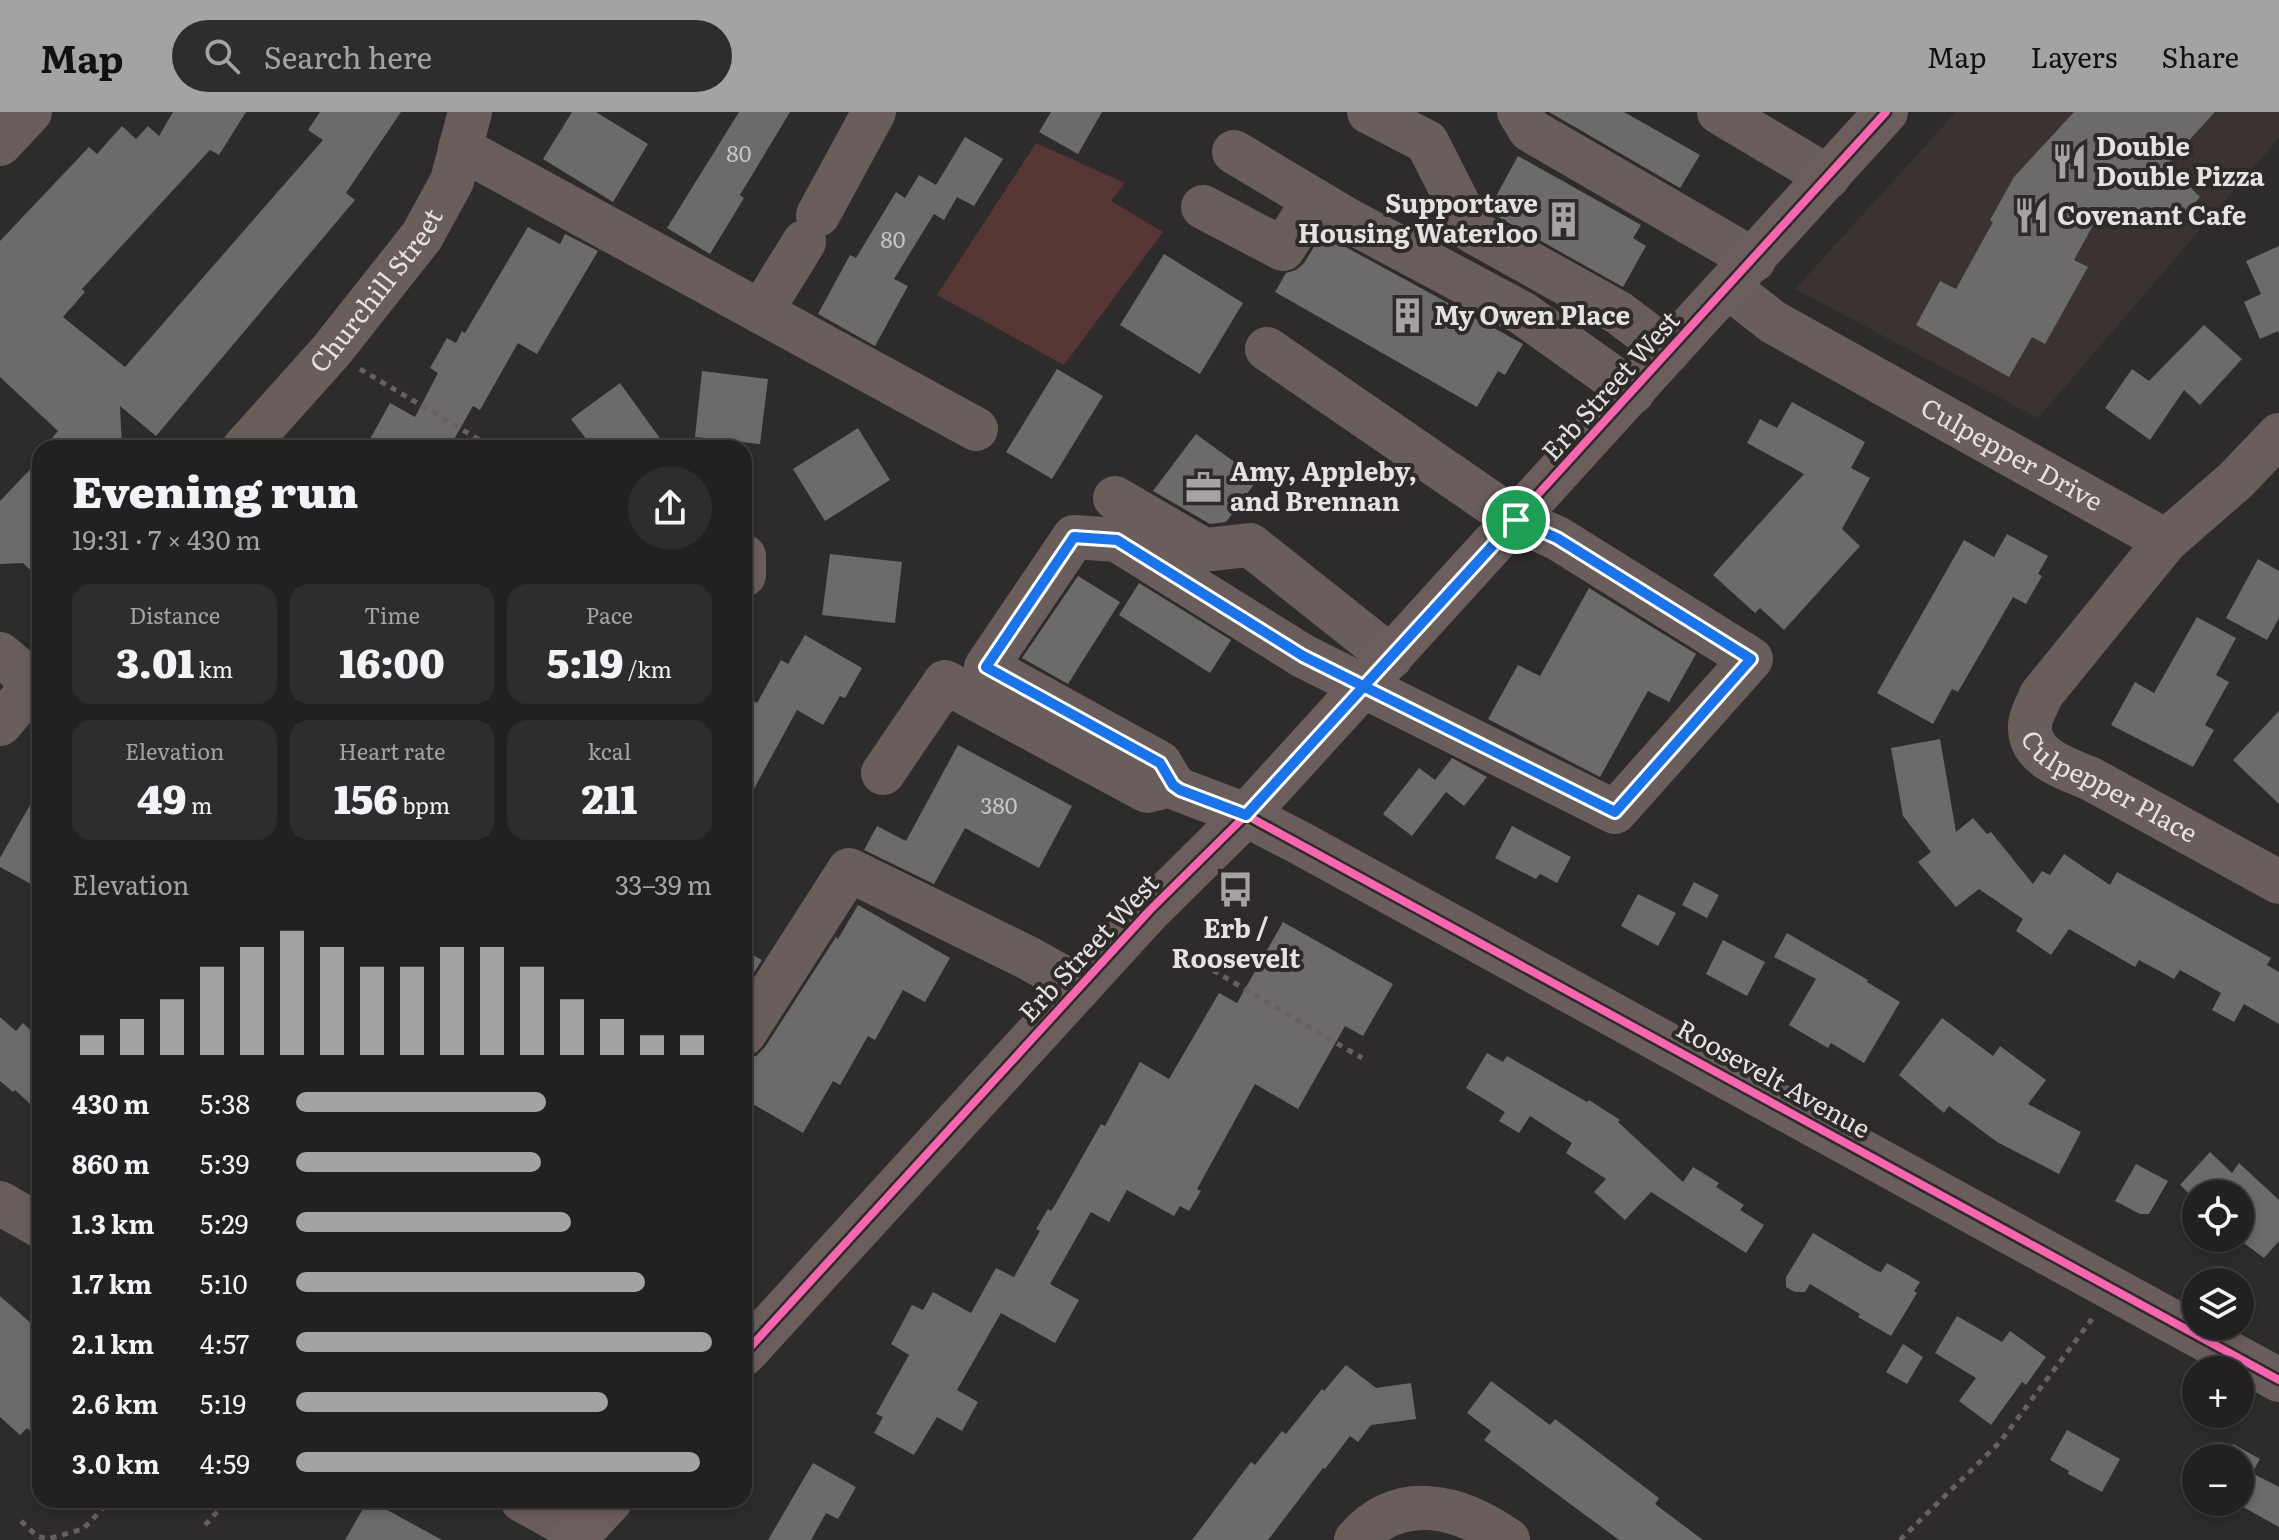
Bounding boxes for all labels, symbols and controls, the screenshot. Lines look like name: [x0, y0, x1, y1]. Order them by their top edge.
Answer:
search box: [172, 20, 732, 92]
text: Map: [40, 28, 124, 85]
icon: search: [200, 34, 244, 78]
text: Search here: [264, 34, 432, 78]
text: Map: [1927, 35, 1986, 77]
text: Layers: [2030, 35, 2117, 77]
text: Share: [2161, 35, 2239, 77]
place label: Double Double Pizza: [2096, 125, 2265, 194]
house number: 80: [727, 136, 751, 169]
restaurant icon: Double Double Pizza: [2051, 143, 2089, 181]
place label: Supportave Housing Waterloo: [1298, 182, 1538, 251]
place label: Covenant Cafe: [2057, 194, 2247, 233]
restaurant icon: Covenant Cafe: [2012, 197, 2050, 235]
street label: Churchill Street: [299, 200, 451, 380]
building icon: Supportave Housing Waterloo: [1545, 200, 1583, 238]
house number: 80: [881, 222, 905, 255]
place label: My Owen Place: [1434, 294, 1630, 333]
building icon: My Owen Place: [1389, 297, 1427, 335]
street label: Erb Street West: [1531, 300, 1688, 468]
street label: Culpepper Drive: [1914, 386, 2111, 519]
place label: Amy, Appleby, and Brennan: [1230, 450, 1417, 519]
text: Evening run: [72, 456, 358, 522]
button: share: [628, 466, 712, 550]
office icon: Amy, Appleby, and Brennan: [1185, 468, 1223, 506]
pin: [1482, 486, 1550, 554]
icon: arrive: [1494, 498, 1538, 542]
text: 19:31 · 7 × 430 m: [72, 519, 261, 558]
text: Distance: [129, 598, 220, 631]
text: Time: [364, 598, 420, 631]
text: Pace: [586, 598, 633, 631]
text: 3.01: [116, 631, 194, 690]
text: 16:00: [339, 631, 445, 690]
text: 5:19: [547, 631, 623, 690]
text: km: [194, 652, 233, 685]
text: /km: [623, 652, 672, 685]
street label: Culpepper Place: [2013, 724, 2205, 851]
text: Elevation: [125, 734, 224, 767]
text: Heart rate: [339, 734, 445, 767]
text: kcal: [588, 734, 631, 767]
text: 49: [137, 767, 187, 826]
text: 156: [334, 767, 398, 826]
text: 211: [582, 767, 637, 826]
text: m: [187, 788, 212, 821]
text: bpm: [398, 788, 450, 821]
house number: 380: [981, 788, 1017, 821]
street label: Erb Street West: [1008, 863, 1167, 1029]
text: Elevation: [72, 864, 190, 903]
text: 33–39 m: [615, 864, 712, 903]
bus stop icon: Erb / Roosevelt: [1217, 871, 1255, 909]
place label: Erb / Roosevelt: [1172, 907, 1301, 976]
street label: Roosevelt Avenue: [1670, 1007, 1878, 1146]
text: 430 m: [72, 1083, 149, 1122]
text: 5:38: [200, 1083, 250, 1122]
text: 860 m: [72, 1143, 150, 1182]
text: 5:39: [200, 1143, 249, 1182]
map controls: [2182, 1180, 2254, 1516]
button: locate: [2182, 1180, 2254, 1252]
text: 1.3 km: [72, 1203, 154, 1242]
text: 5:29: [200, 1203, 248, 1242]
text: 1.7 km: [72, 1263, 152, 1302]
text: 5:10: [200, 1263, 247, 1302]
button: layers: [2182, 1268, 2254, 1340]
text: 2.1 km: [72, 1323, 154, 1362]
text: 4:57: [200, 1323, 249, 1362]
button: +: [2182, 1356, 2254, 1428]
text: 2.6 km: [72, 1383, 158, 1422]
text: 5:19: [200, 1383, 246, 1422]
text: 3.0 km: [72, 1443, 160, 1482]
text: 4:59: [200, 1443, 250, 1482]
button: −: [2182, 1444, 2254, 1516]

